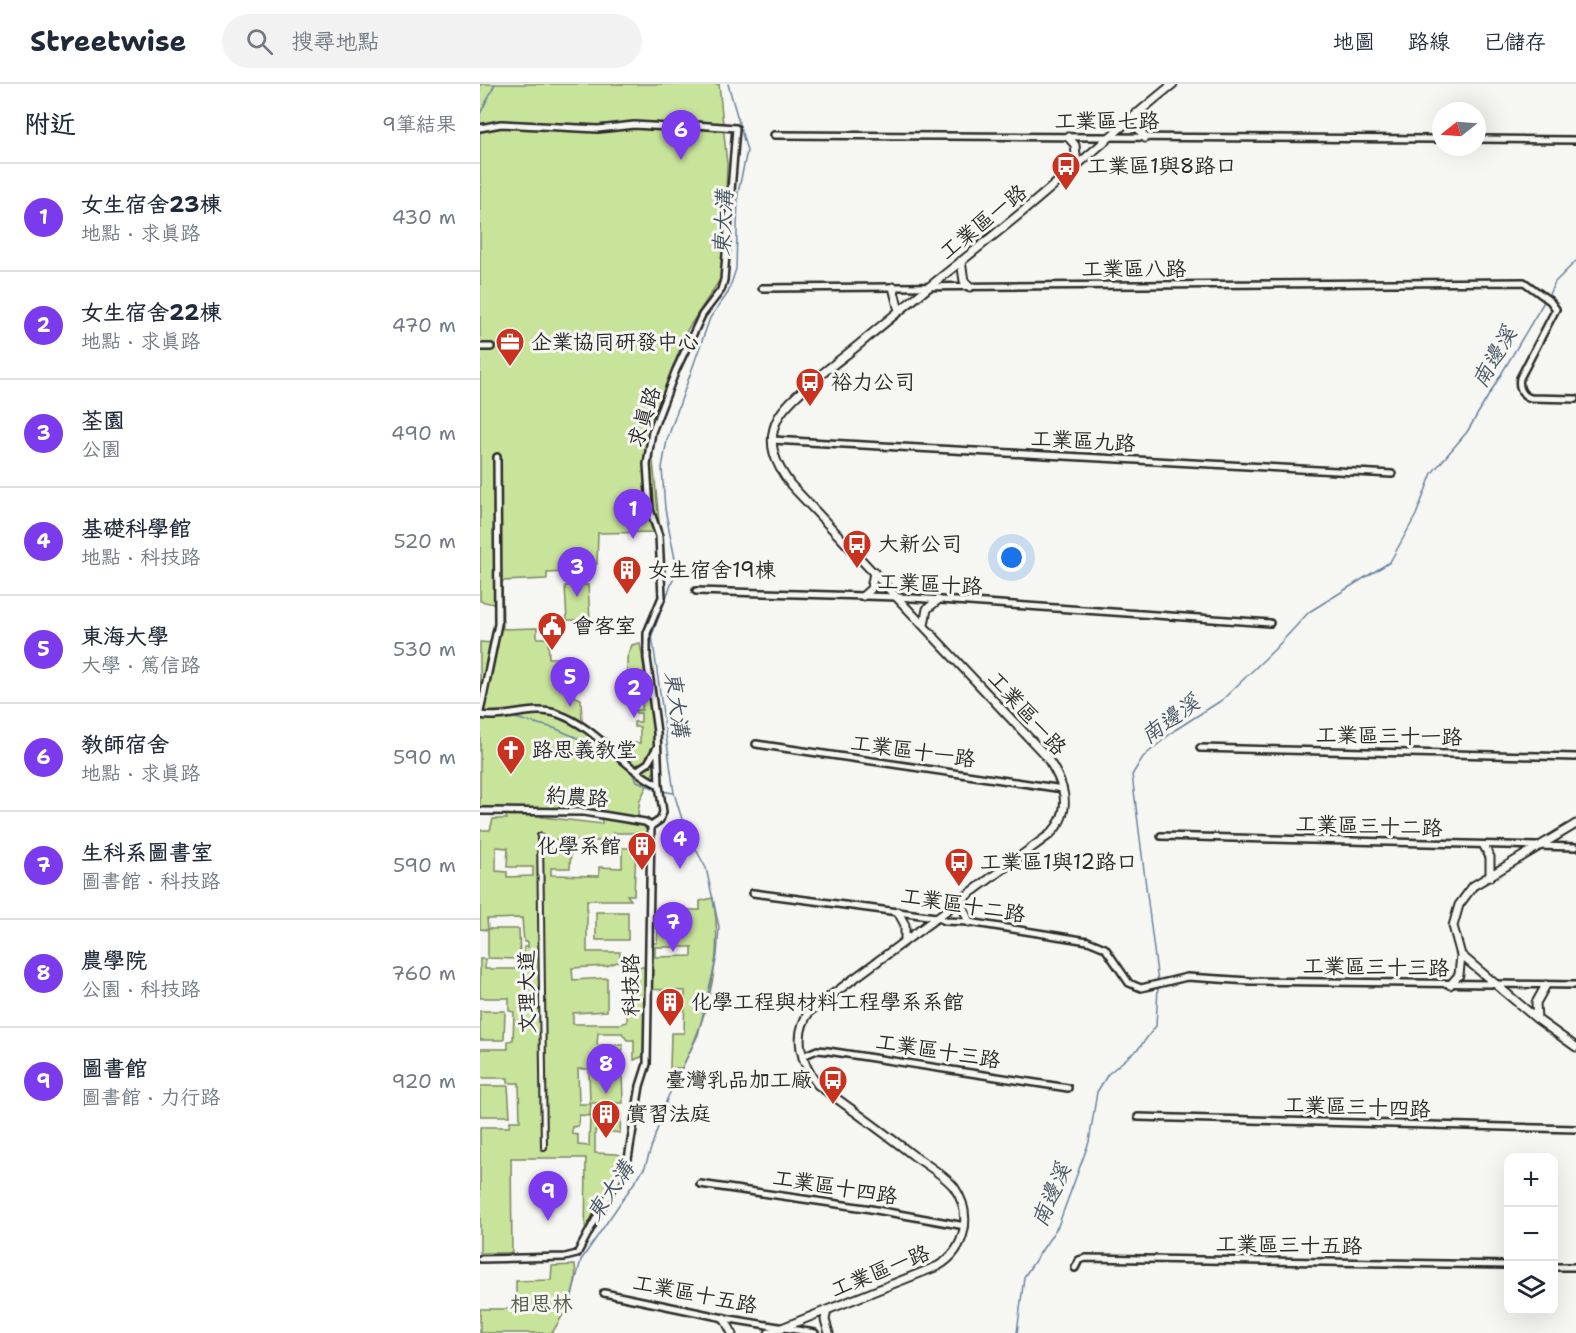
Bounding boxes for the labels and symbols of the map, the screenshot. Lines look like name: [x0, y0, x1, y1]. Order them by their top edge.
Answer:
north arrow: [1432, 102, 1486, 156]
street label: 工業區七路: [1055, 107, 1160, 135]
pin: 6: [662, 110, 700, 160]
bus stop icon: 工業區1與8路口: [1050, 150, 1082, 192]
place label: 工業區1與8路口: [1087, 152, 1236, 180]
street label: 工業區一路: [933, 178, 1033, 266]
water label: 東大溝: [707, 187, 739, 257]
street label: 工業區八路: [1082, 255, 1187, 283]
water label: 南邊溪: [1465, 320, 1524, 393]
office icon: 企業協同研發中心: [494, 326, 526, 368]
place label: 企業協同研發中心: [531, 328, 699, 356]
bus stop icon: 裕力公司: [794, 366, 826, 408]
place label: 裕力公司: [831, 368, 915, 396]
street label: 求真路: [621, 383, 667, 451]
street label: 工業區九路: [1030, 424, 1136, 458]
pin: 1: [614, 490, 652, 539]
bus stop icon: 大新公司: [841, 528, 873, 570]
place label: 大新公司: [878, 530, 962, 558]
your location: [997, 543, 1026, 572]
pin: 3: [558, 548, 596, 597]
building icon: 女生宿舍19棟: [611, 554, 643, 596]
place label: 女生宿舍19棟: [648, 556, 776, 584]
street label: 工業區十路: [877, 567, 983, 601]
public building icon: 會客室: [536, 610, 568, 652]
place label: 會客室: [573, 612, 636, 640]
pin: 5: [550, 658, 590, 707]
street label: 工業區一路: [981, 665, 1073, 761]
pin: 2: [614, 668, 654, 718]
water label: 東大溝: [658, 669, 696, 741]
water label: 南邊溪: [1135, 687, 1206, 750]
street label: 工業區三十一路: [1315, 721, 1463, 751]
street label: 工業區十一路: [849, 728, 977, 774]
church icon: 路思義教堂: [495, 734, 527, 776]
place label: 路思義教堂: [532, 736, 637, 764]
street label: 約農路: [545, 781, 609, 813]
street label: 工業區三十二路: [1295, 809, 1443, 843]
pin: 4: [660, 820, 700, 869]
building icon: 化學系館: [626, 830, 658, 872]
place label: 化學系館: [537, 832, 621, 860]
bus stop icon: 工業區1與12路口: [943, 846, 975, 888]
place label: 工業區1與12路口: [980, 848, 1137, 876]
street label: 工業區十二路: [899, 881, 1027, 929]
pin: 7: [654, 902, 692, 952]
street label: 文理大道: [512, 950, 542, 1034]
street label: 工業區三十三路: [1302, 952, 1450, 982]
street label: 科技路: [617, 954, 645, 1017]
building icon: 化學工程與材料工程學系系館: [654, 986, 686, 1028]
place label: 化學工程與材料工程學系系館: [691, 988, 964, 1016]
street label: 工業區十三路: [874, 1027, 1002, 1075]
pin: 8: [586, 1044, 626, 1094]
bus stop icon: 臺灣乳品加工廠: [817, 1064, 849, 1106]
place label: 臺灣乳品加工廠: [665, 1066, 812, 1094]
street label: 工業區三十四路: [1283, 1090, 1431, 1124]
building icon: 實習法庭: [590, 1098, 622, 1140]
place label: 實習法庭: [627, 1100, 711, 1128]
water label: 東大溝: [580, 1154, 642, 1226]
water label: 南邊溪: [1025, 1158, 1078, 1231]
street label: 工業區十四路: [771, 1163, 899, 1211]
pin: 9: [528, 1172, 568, 1221]
street label: 工業區三十五路: [1215, 1230, 1363, 1260]
street label: 工業區一路: [826, 1238, 934, 1304]
street label: 工業區十五路: [630, 1268, 760, 1320]
park label: 相思林: [510, 1290, 573, 1318]

